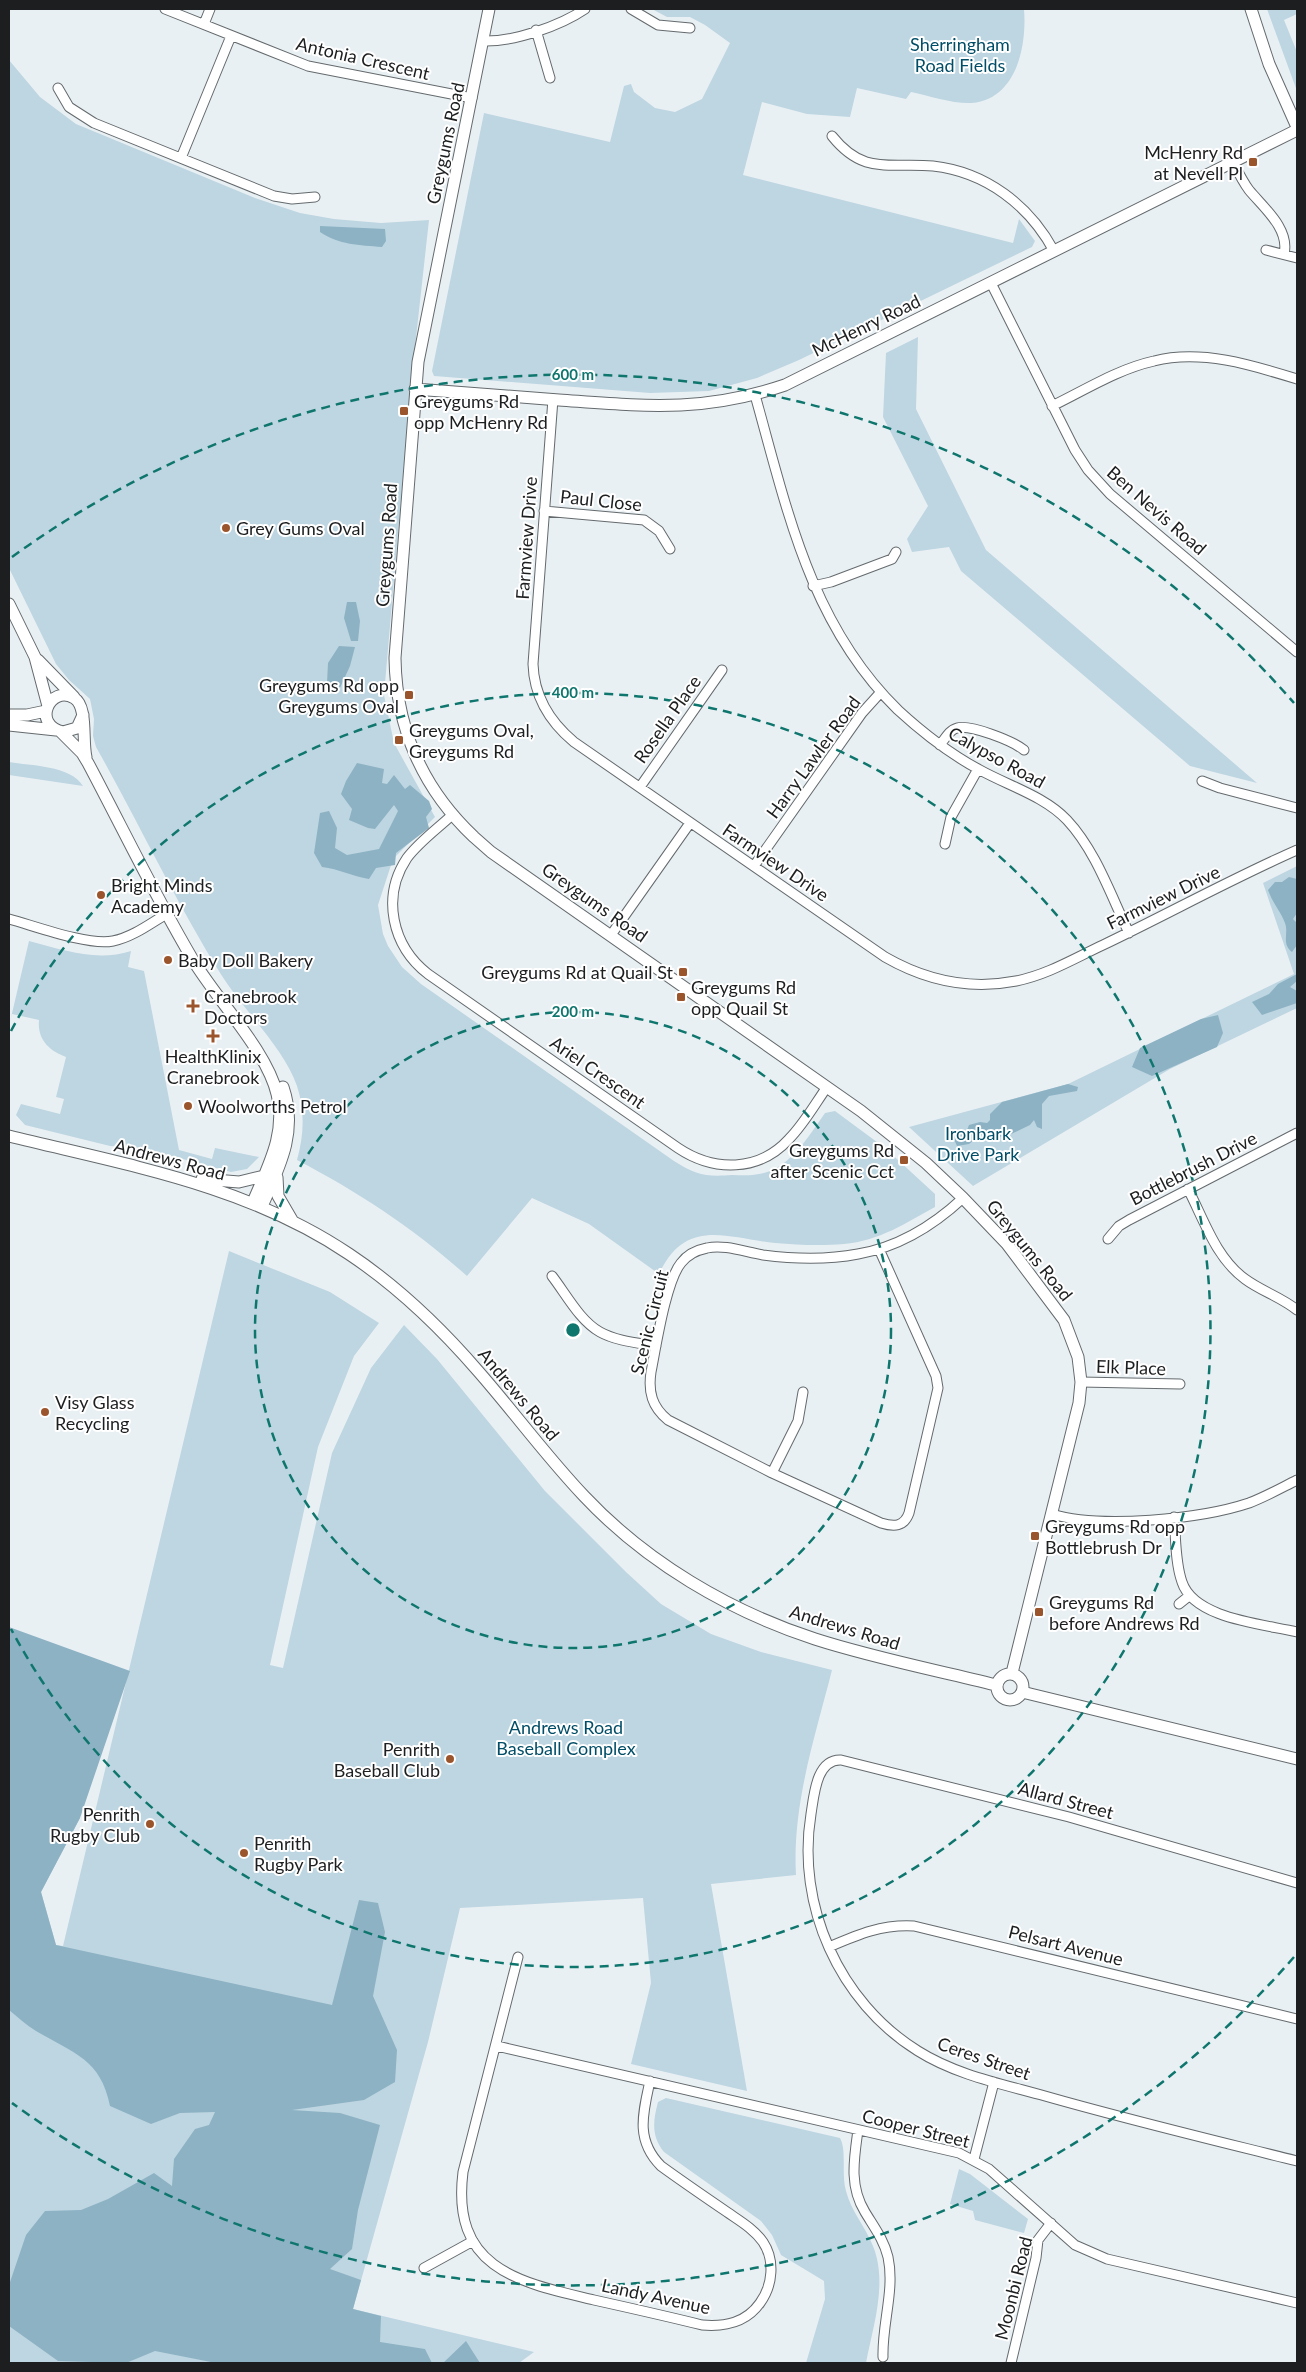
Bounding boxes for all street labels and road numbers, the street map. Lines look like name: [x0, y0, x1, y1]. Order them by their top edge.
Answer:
street label: Antonia Crescent: [294, 32, 432, 84]
street label: Greygums Road: [421, 80, 469, 206]
street label: McHenry Road: [808, 289, 924, 361]
street label: Ben Nevis Road: [1103, 461, 1211, 559]
street label: Farmview Drive: [511, 476, 541, 600]
street label: Greygums Road: [371, 482, 401, 608]
street label: Paul Close: [559, 485, 643, 515]
street label: Rosella Place: [629, 671, 705, 767]
street label: Harry Lawler Road: [761, 692, 865, 822]
street label: Calypso Road: [945, 721, 1049, 793]
street label: Farmview Drive: [719, 818, 833, 906]
street label: Greygums Road: [538, 857, 652, 947]
street label: Farmview Drive: [1103, 860, 1223, 934]
street label: Ariel Crescent: [546, 1031, 650, 1113]
street label: Bottlebrush Drive: [1126, 1127, 1260, 1209]
street label: Andrews Road: [112, 1134, 228, 1184]
street label: Greygums Road: [982, 1195, 1078, 1305]
street label: Scenic Circuit: [625, 1267, 673, 1377]
street label: Andrews Road: [474, 1343, 564, 1445]
street label: Elk Place: [1096, 1355, 1166, 1379]
street label: Andrews Road: [787, 1600, 903, 1654]
street label: Allard Street: [1016, 1777, 1117, 1823]
street label: Pelsart Avenue: [1006, 1920, 1126, 1970]
street label: Ceres Street: [935, 2032, 1034, 2084]
street label: Cooper Street: [860, 2104, 973, 2152]
street label: Moonbi Road: [990, 2234, 1036, 2342]
street label: Landy Avenue: [600, 2274, 712, 2318]

